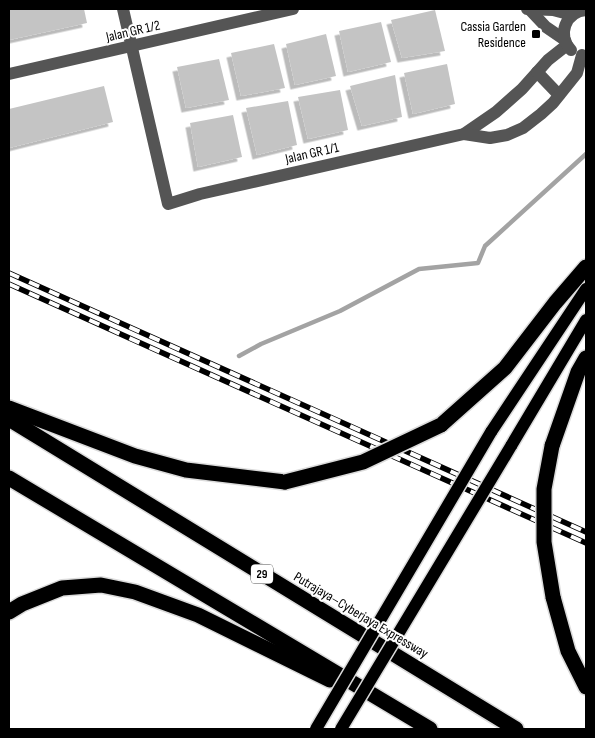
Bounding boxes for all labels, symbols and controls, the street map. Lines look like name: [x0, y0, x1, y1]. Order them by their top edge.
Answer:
street label: Jalan GR 1/2: [103, 16, 162, 46]
place label: Cassia Garden Residence: [460, 18, 526, 51]
marker: Cassia Garden Residence: [530, 28, 542, 40]
street label: Jalan GR 1/1: [283, 139, 340, 168]
road number: 29: [251, 564, 273, 584]
street label: Putrajaya–Cyberjaya Expressway: [291, 568, 432, 662]

